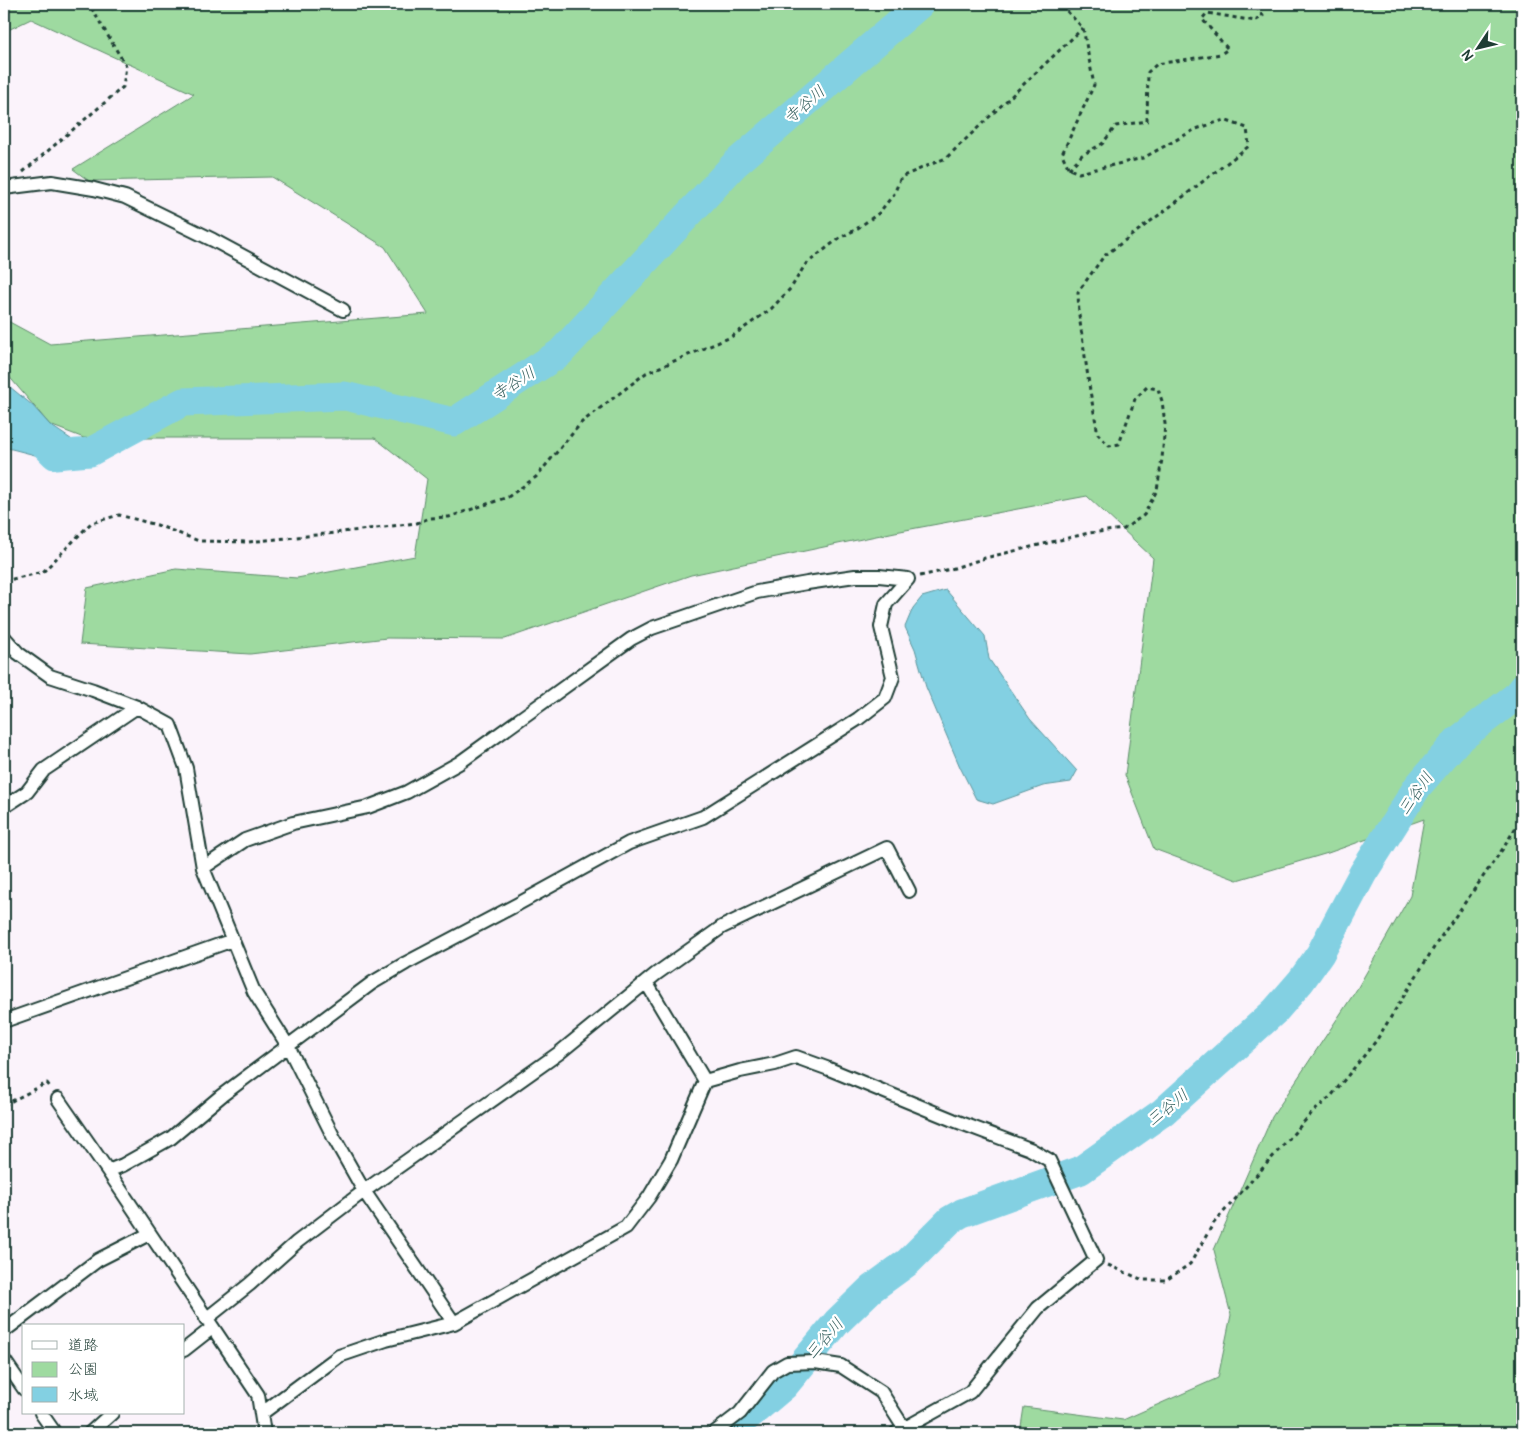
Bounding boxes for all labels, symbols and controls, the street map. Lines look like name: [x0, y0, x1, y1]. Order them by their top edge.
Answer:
north arrow: [1454, 22, 1504, 72]
text: N: [1458, 46, 1477, 64]
water label: 寺谷川: [780, 81, 829, 128]
water label: 寺谷川: [488, 362, 539, 405]
water label: 三谷川: [1394, 768, 1438, 819]
water label: 三谷川: [1143, 1085, 1193, 1131]
water label: 三谷川: [801, 1314, 848, 1363]
legend: [22, 1324, 185, 1414]
text: 道路: [68, 1336, 98, 1355]
text: 公園: [68, 1360, 98, 1379]
text: 水域: [68, 1386, 98, 1405]

